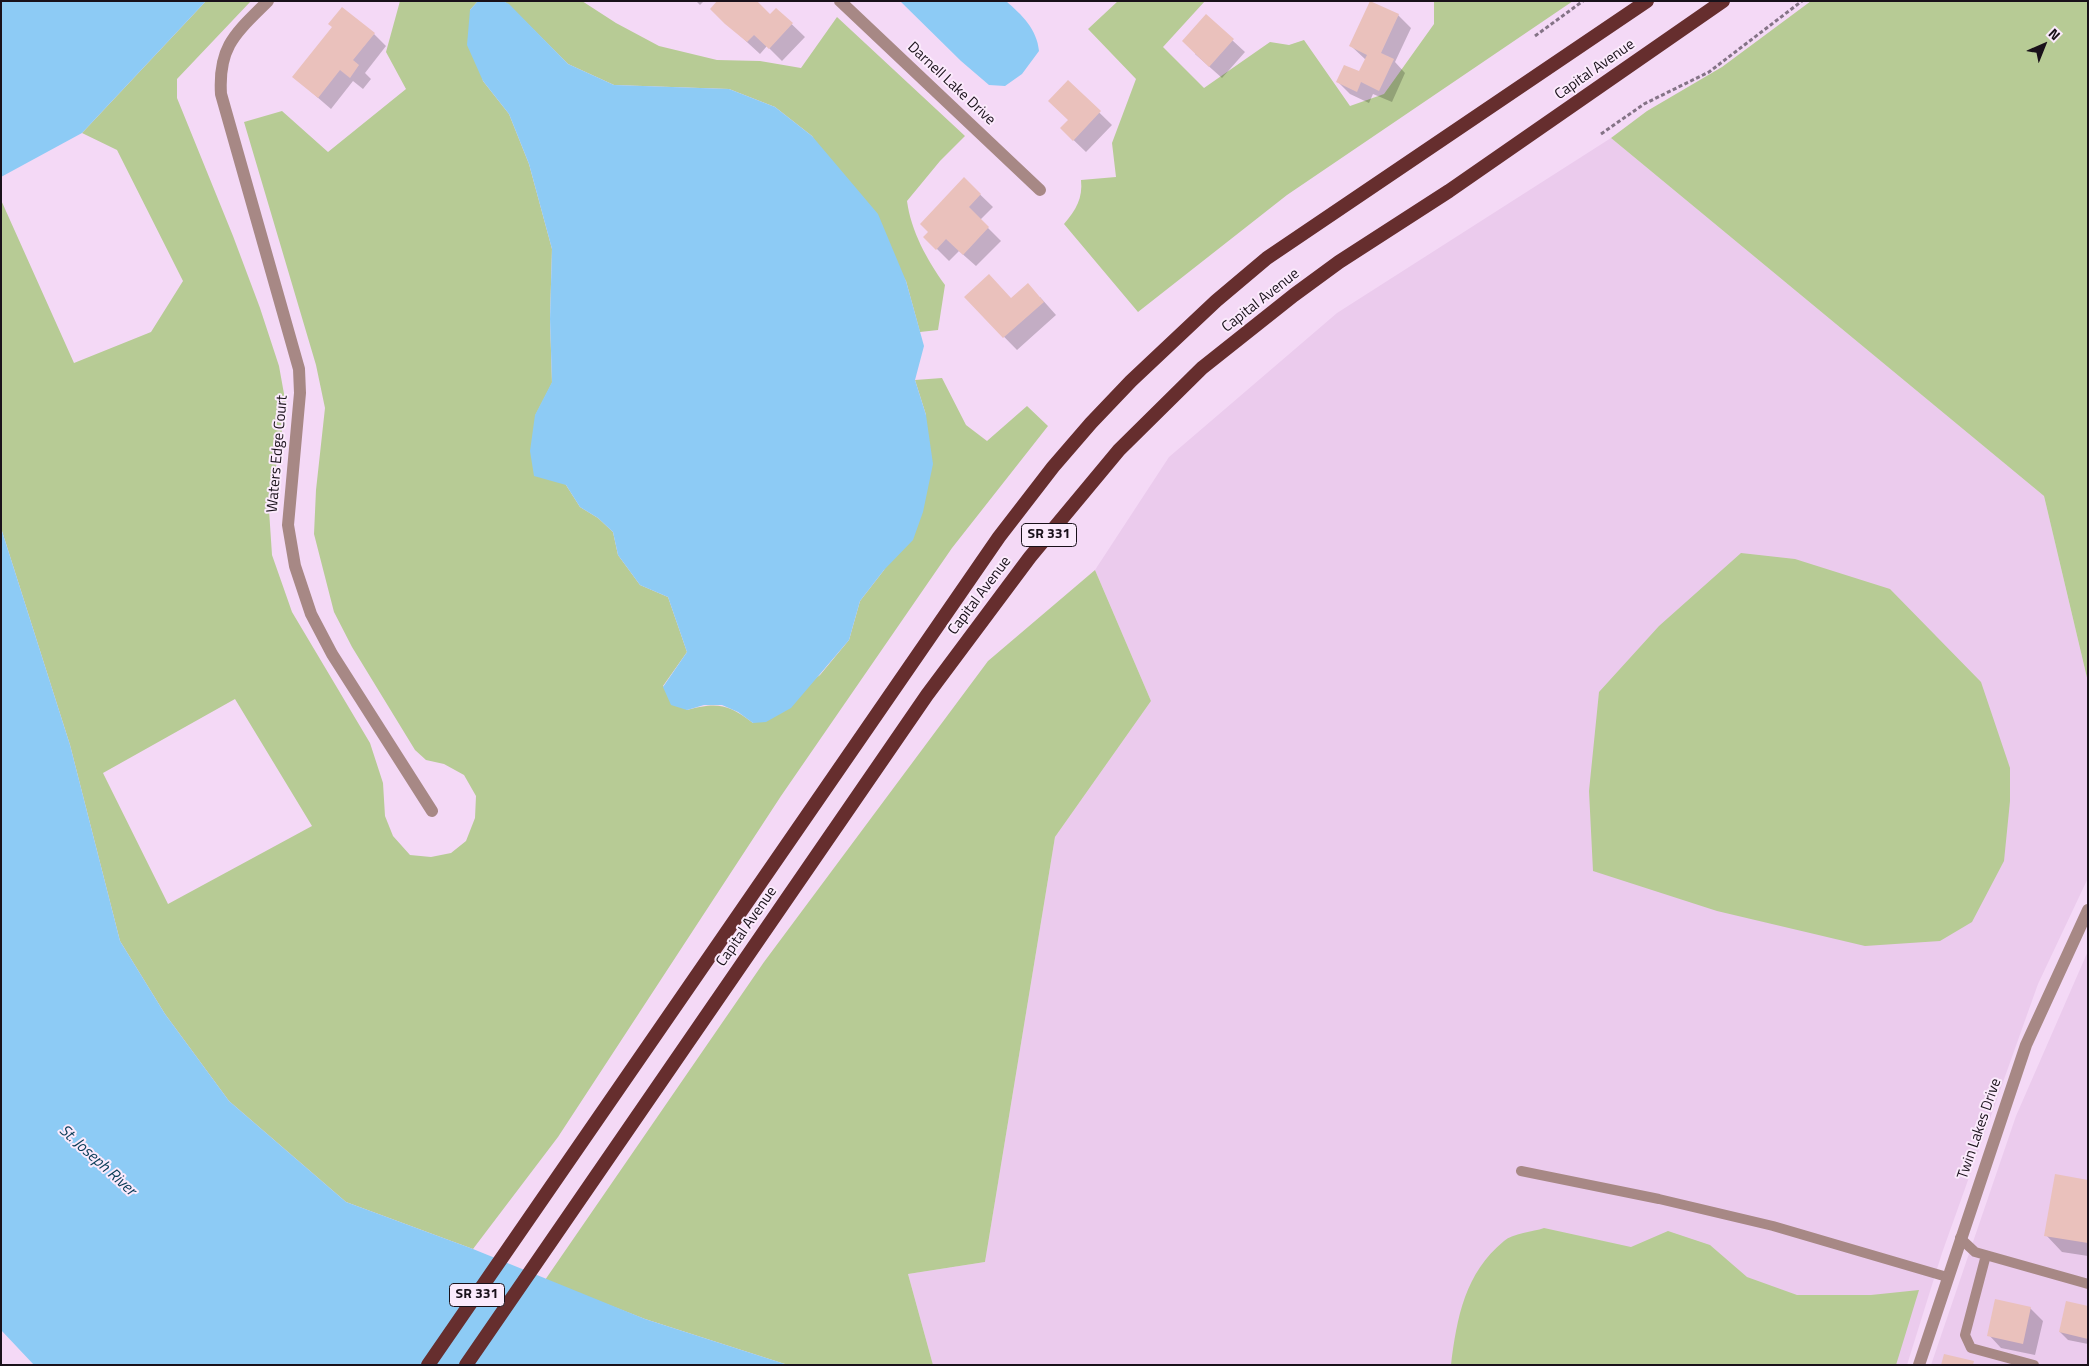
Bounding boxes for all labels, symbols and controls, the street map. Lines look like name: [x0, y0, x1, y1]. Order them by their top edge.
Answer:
north arrow: [2019, 20, 2069, 70]
text: N: [2044, 23, 2066, 45]
street label: Capital Avenue: [1552, 36, 1638, 104]
street label: Darnell Lake Drive: [903, 39, 999, 129]
street label: Capital Avenue: [1219, 265, 1303, 337]
street label: Waters Edge Court: [264, 394, 292, 514]
road number: SR 331: [1022, 524, 1076, 546]
street label: Capital Avenue: [945, 553, 1015, 639]
street label: Capital Avenue: [713, 884, 781, 970]
street label: Twin Lakes Drive: [1954, 1076, 2006, 1182]
water label: St. Joseph River: [55, 1121, 139, 1201]
road number: SR 331: [450, 1284, 504, 1306]

